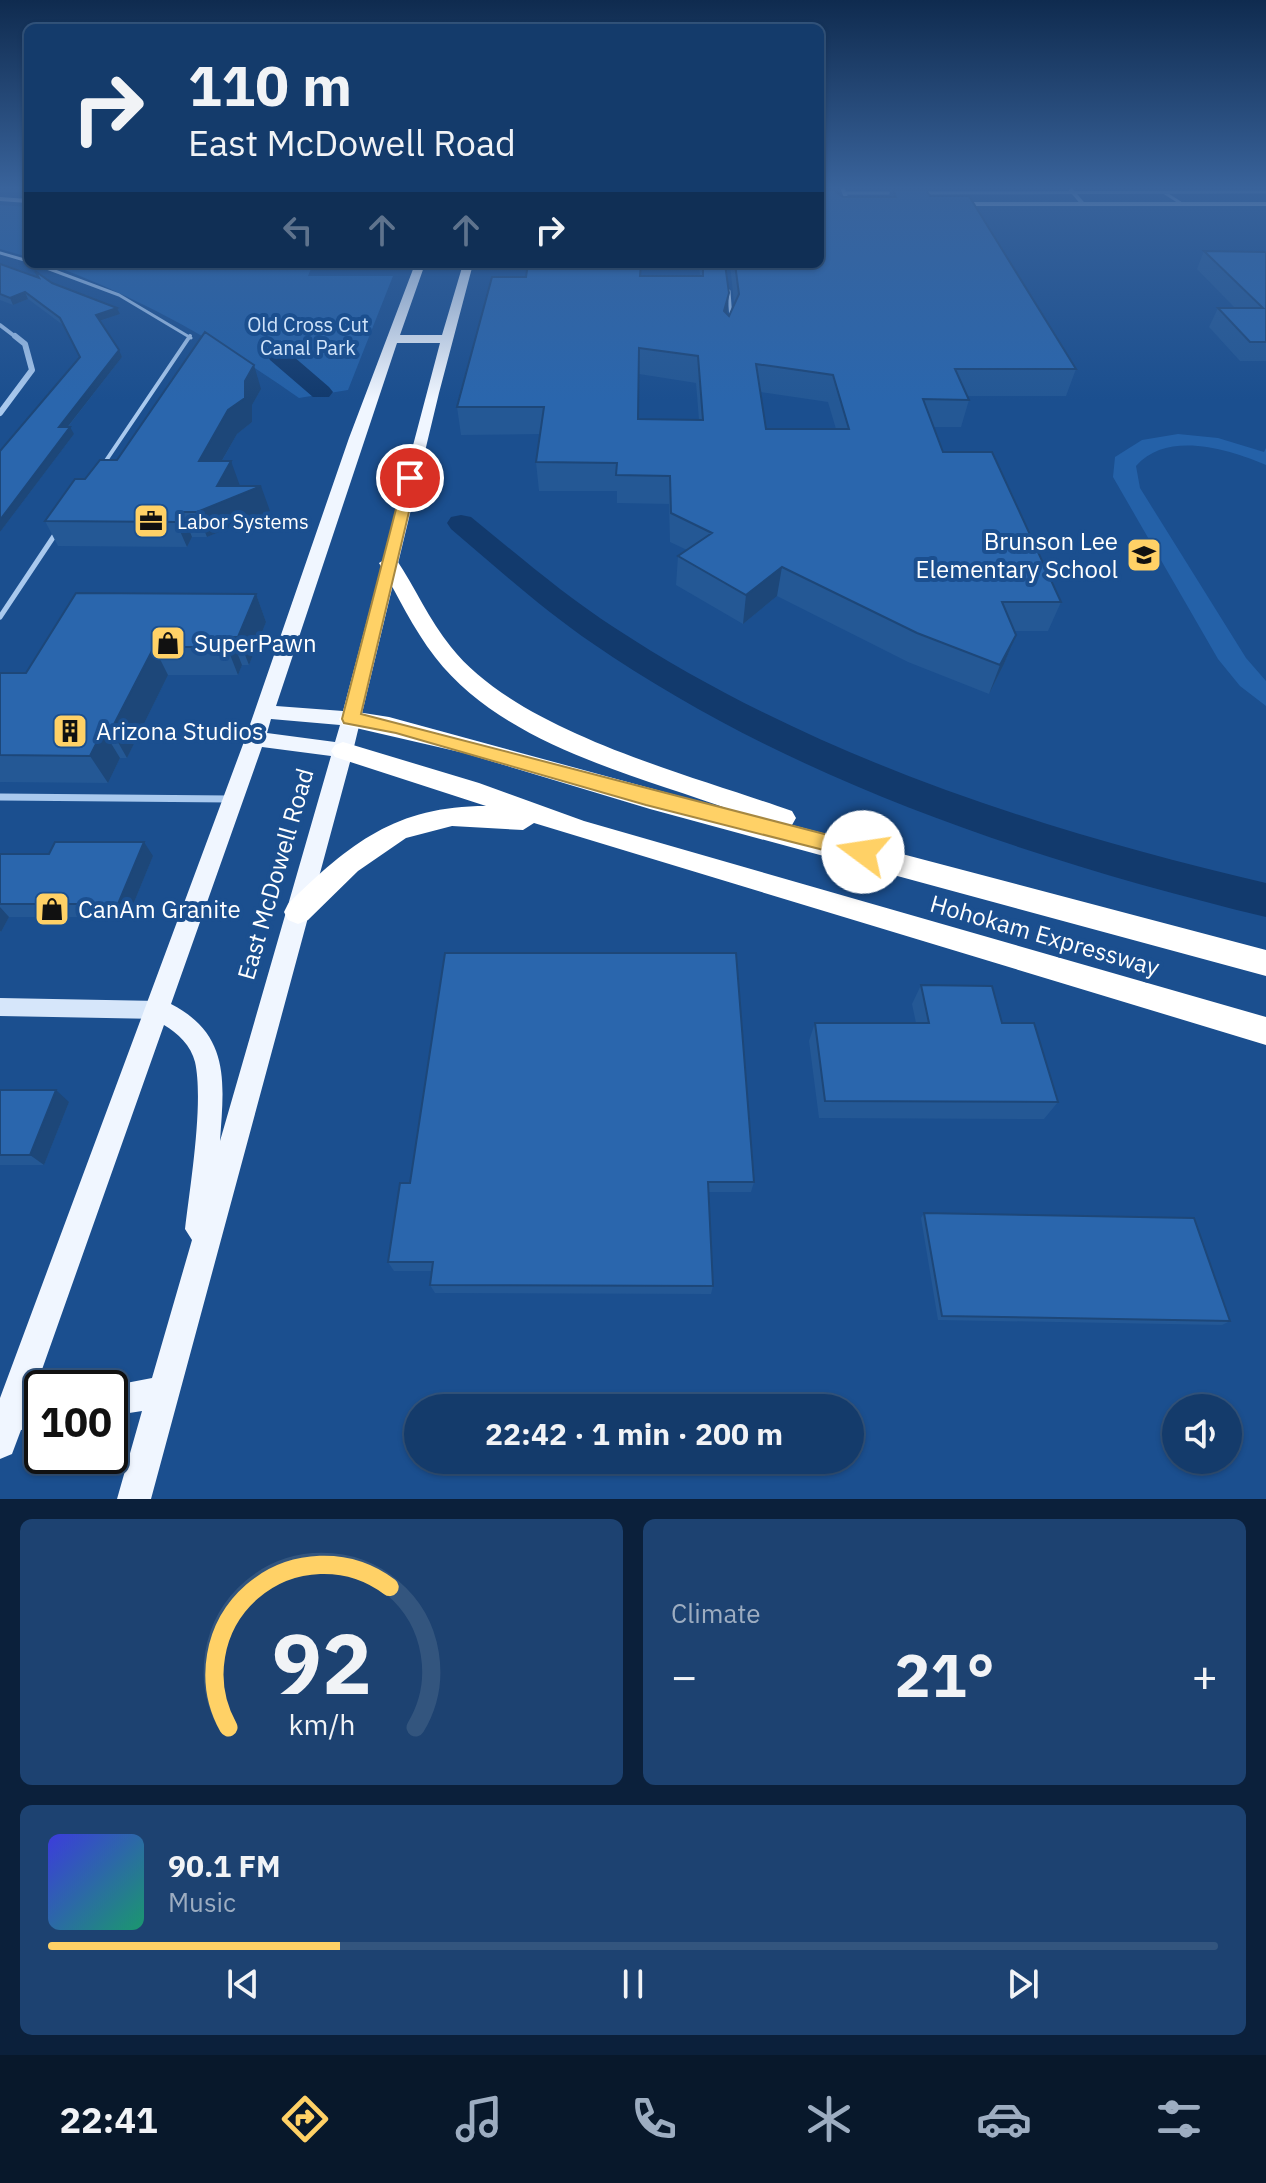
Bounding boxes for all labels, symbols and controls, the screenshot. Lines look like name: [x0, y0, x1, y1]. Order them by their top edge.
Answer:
text: 110 m: [188, 49, 352, 121]
icon: right: [56, 56, 160, 160]
text: East McDowell Road: [188, 119, 516, 166]
icon: left: [276, 208, 320, 252]
icon: ahead: [360, 208, 404, 252]
icon: ahead: [444, 208, 488, 252]
icon: right: [528, 208, 572, 252]
park label: Old Cross Cut Canal Park: [247, 311, 369, 361]
pin: [376, 444, 444, 512]
icon: arrive: [388, 456, 432, 500]
office icon: Labor Systems: [132, 502, 170, 540]
place label: Labor Systems: [177, 508, 309, 535]
place label: Brunson Lee Elementary School: [916, 525, 1118, 585]
school or university icon: Brunson Lee Elementary School: [1125, 536, 1163, 574]
shop icon: SuperPawn: [149, 624, 187, 662]
place label: SuperPawn: [194, 627, 317, 659]
building icon: Arizona Studios: [51, 712, 89, 750]
place label: Arizona Studios: [96, 715, 264, 747]
street label: East McDowell Road: [229, 764, 321, 984]
position arrow: [821, 810, 905, 894]
street label: Hohokam Expressway: [927, 887, 1163, 983]
shop icon: CanAm Granite: [33, 890, 71, 928]
place label: CanAm Granite: [78, 893, 241, 925]
speed limit sign: 100: [24, 1370, 128, 1474]
map controls: [1162, 1394, 1242, 1474]
button: sound: [1162, 1394, 1242, 1474]
text: 22:42 · 1 min · 200 m: [485, 1414, 783, 1453]
text: Climate: [671, 1596, 761, 1630]
text: 92: [272, 1609, 371, 1717]
text: 21°: [894, 1635, 995, 1714]
text: −: [671, 1647, 697, 1704]
text: +: [1192, 1647, 1218, 1704]
text: km/h: [288, 1706, 355, 1743]
text: 90.1 FM: [168, 1846, 281, 1885]
text: Music: [168, 1885, 236, 1919]
icon: previous: [221, 1962, 265, 2006]
icon: pause: [611, 1962, 655, 2006]
icon: next: [1001, 1962, 1045, 2006]
icon: directions: [277, 2091, 333, 2147]
icon: music: [451, 2091, 507, 2147]
icon: phone: [626, 2091, 682, 2147]
icon: climate: [801, 2091, 857, 2147]
icon: car: [976, 2091, 1032, 2147]
icon: filters: [1151, 2091, 1207, 2147]
text: 22:41: [59, 2096, 158, 2143]

